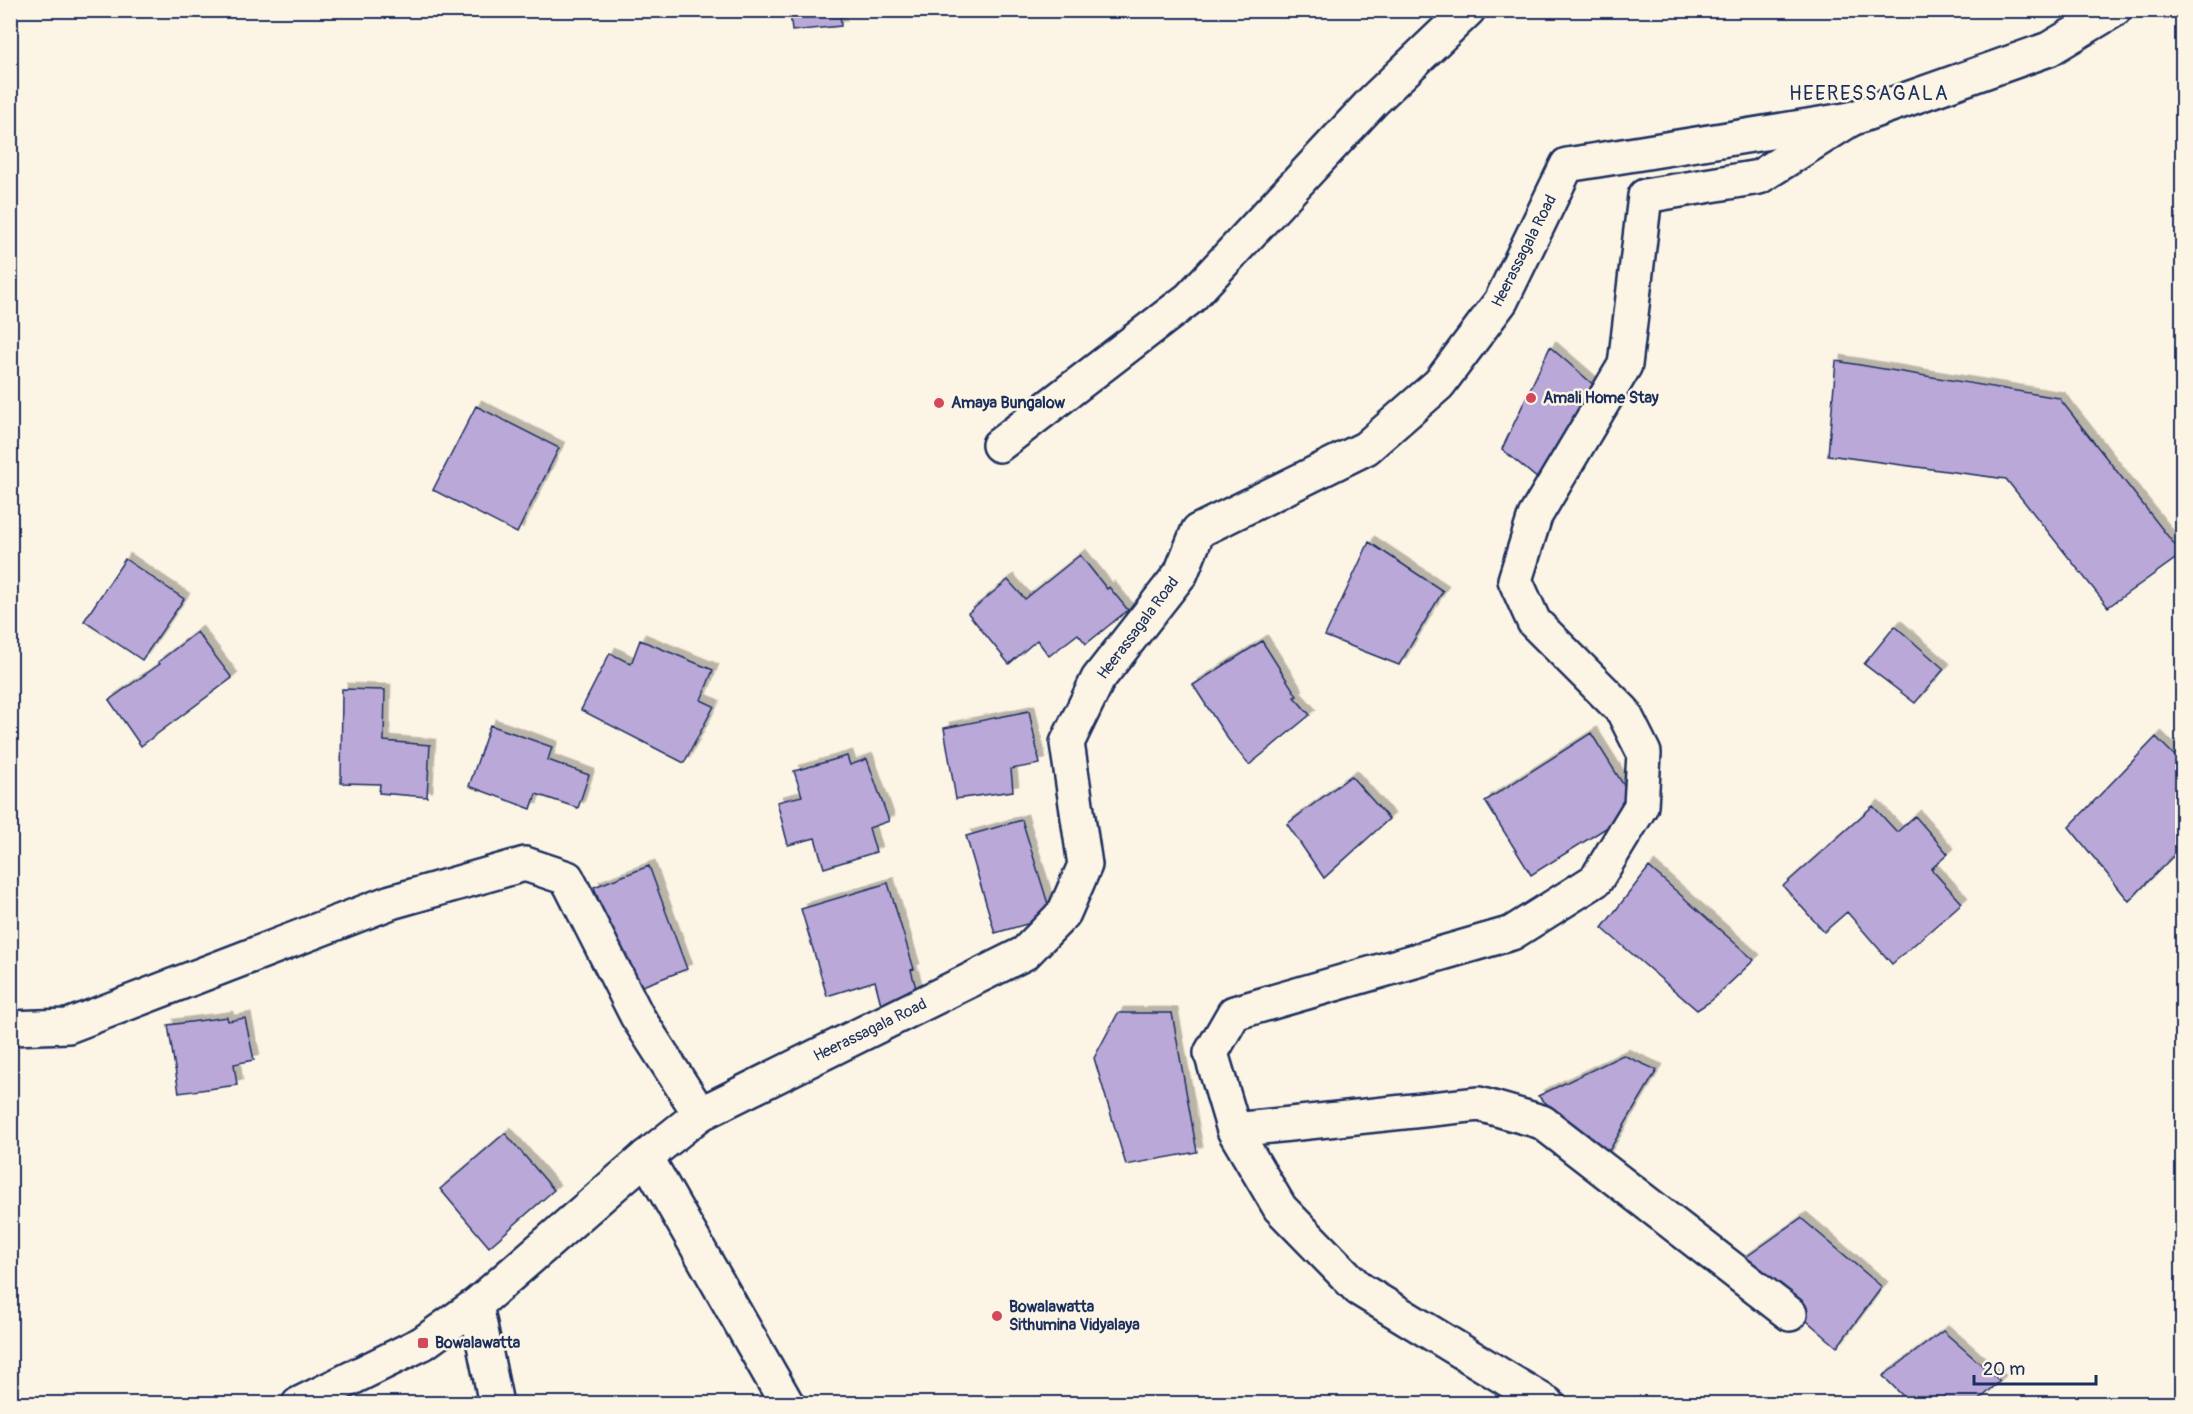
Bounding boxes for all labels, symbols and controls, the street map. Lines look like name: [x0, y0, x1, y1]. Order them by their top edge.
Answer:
district label: HEERESSAGALA: [1789, 81, 1949, 106]
street label: Heerassagala Road: [1487, 191, 1561, 311]
place label: Amali Home Stay: [1543, 388, 1659, 408]
marker: Amali Home Stay: [1524, 391, 1538, 405]
place label: Amaya Bungalow: [951, 393, 1065, 413]
marker: Amaya Bungalow: [932, 396, 946, 410]
street label: Heerassagala Road: [1093, 573, 1183, 683]
street label: Heerassagala Road: [810, 994, 930, 1066]
place label: Bowalawatta Sithumina Vidyalaya: [1009, 1297, 1140, 1335]
marker: Bowalawatta Sithumina Vidyalaya: [990, 1309, 1004, 1323]
place label: Bowalawatta: [435, 1333, 521, 1353]
marker: Bowalawatta: [416, 1336, 430, 1350]
scale bar: [1974, 1348, 2096, 1386]
text: 20 m: [1983, 1358, 2025, 1381]

